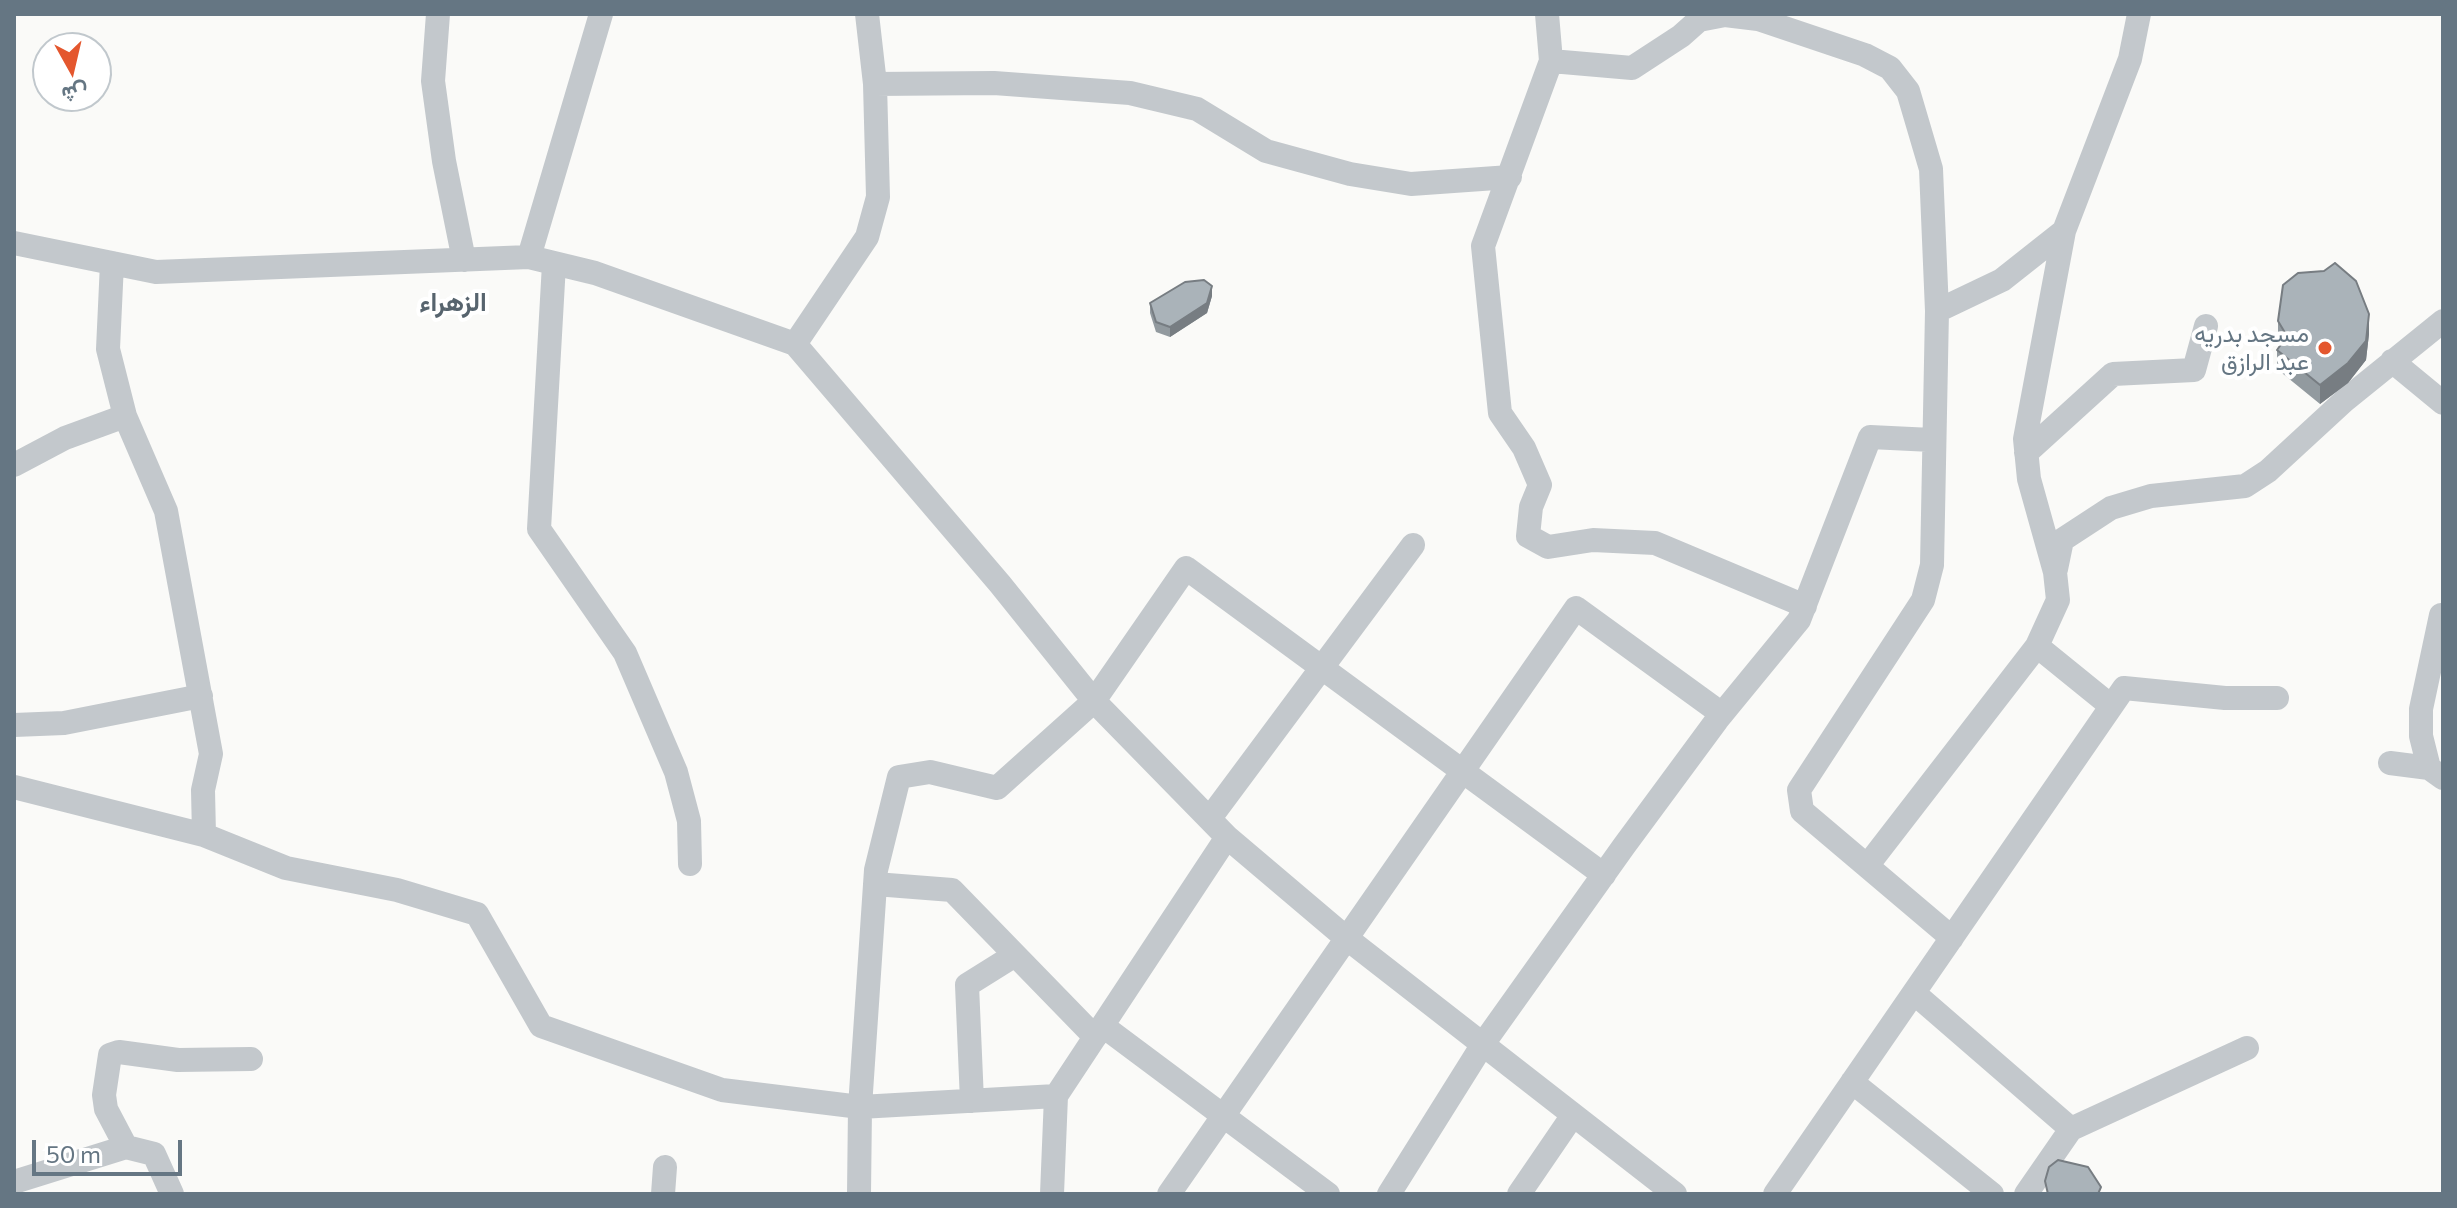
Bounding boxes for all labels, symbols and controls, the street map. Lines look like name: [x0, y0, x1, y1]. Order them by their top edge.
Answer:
north arrow: [32, 32, 112, 112]
text: ش: [60, 79, 90, 109]
district label: الزهراء: [419, 286, 487, 318]
place label: مسجد بدريه عبد الرازق: [2194, 320, 2309, 376]
marker: مسجد بدريه عبد الرازق: [2316, 339, 2334, 357]
scale bar: [36, 1124, 186, 1174]
text: 50 m: [46, 1139, 101, 1168]

